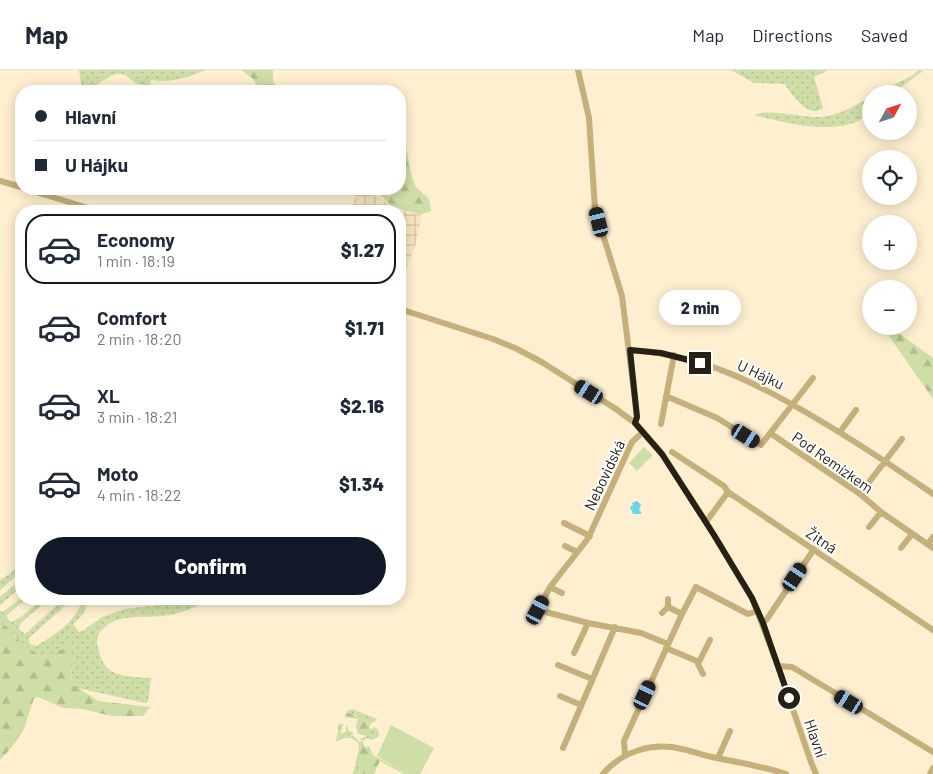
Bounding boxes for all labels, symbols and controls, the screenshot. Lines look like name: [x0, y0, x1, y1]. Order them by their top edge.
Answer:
text: Map: [25, 20, 68, 49]
text: Map: [692, 24, 724, 46]
text: Directions: [752, 24, 833, 46]
text: Saved: [861, 24, 908, 46]
north arrow: [862, 85, 918, 140]
map controls: [862, 85, 917, 335]
text: Hlavní: [65, 105, 116, 128]
button: locate: [862, 150, 917, 205]
text: U Hájku: [65, 153, 128, 176]
car: [588, 206, 609, 238]
button: +: [862, 215, 917, 270]
icon: car: [37, 227, 82, 272]
text: Economy: [97, 228, 175, 251]
text: $1.27: [341, 238, 384, 261]
text: 1 min · 18:19: [97, 251, 175, 270]
button: −: [862, 280, 917, 335]
callout: 2 min: [659, 290, 741, 326]
text: 2 min: [681, 298, 719, 317]
icon: car: [37, 305, 82, 350]
text: Comfort: [97, 306, 167, 329]
text: $1.71: [345, 316, 384, 339]
text: 2 min · 18:20: [97, 329, 181, 348]
route end: [689, 352, 711, 374]
street label: U Hájku: [735, 355, 787, 393]
car: [572, 378, 605, 406]
icon: car: [37, 383, 82, 428]
text: XL: [97, 384, 120, 407]
text: $2.16: [340, 394, 384, 417]
text: 3 min · 18:21: [97, 407, 177, 426]
car: [729, 422, 762, 450]
street label: Pod Remízkem: [789, 427, 877, 497]
street label: Nebovidská: [580, 437, 628, 513]
icon: car: [37, 461, 82, 506]
text: Moto: [97, 462, 139, 485]
text: $1.34: [339, 472, 384, 495]
text: 4 min · 18:22: [97, 485, 181, 504]
street label: Žitná: [803, 523, 841, 557]
button: Confirm: [35, 537, 386, 595]
car: [780, 560, 809, 594]
car: [524, 593, 551, 627]
car: [631, 678, 658, 712]
route start: [778, 687, 800, 709]
car: [832, 688, 865, 716]
street label: Hlavní: [801, 717, 831, 759]

